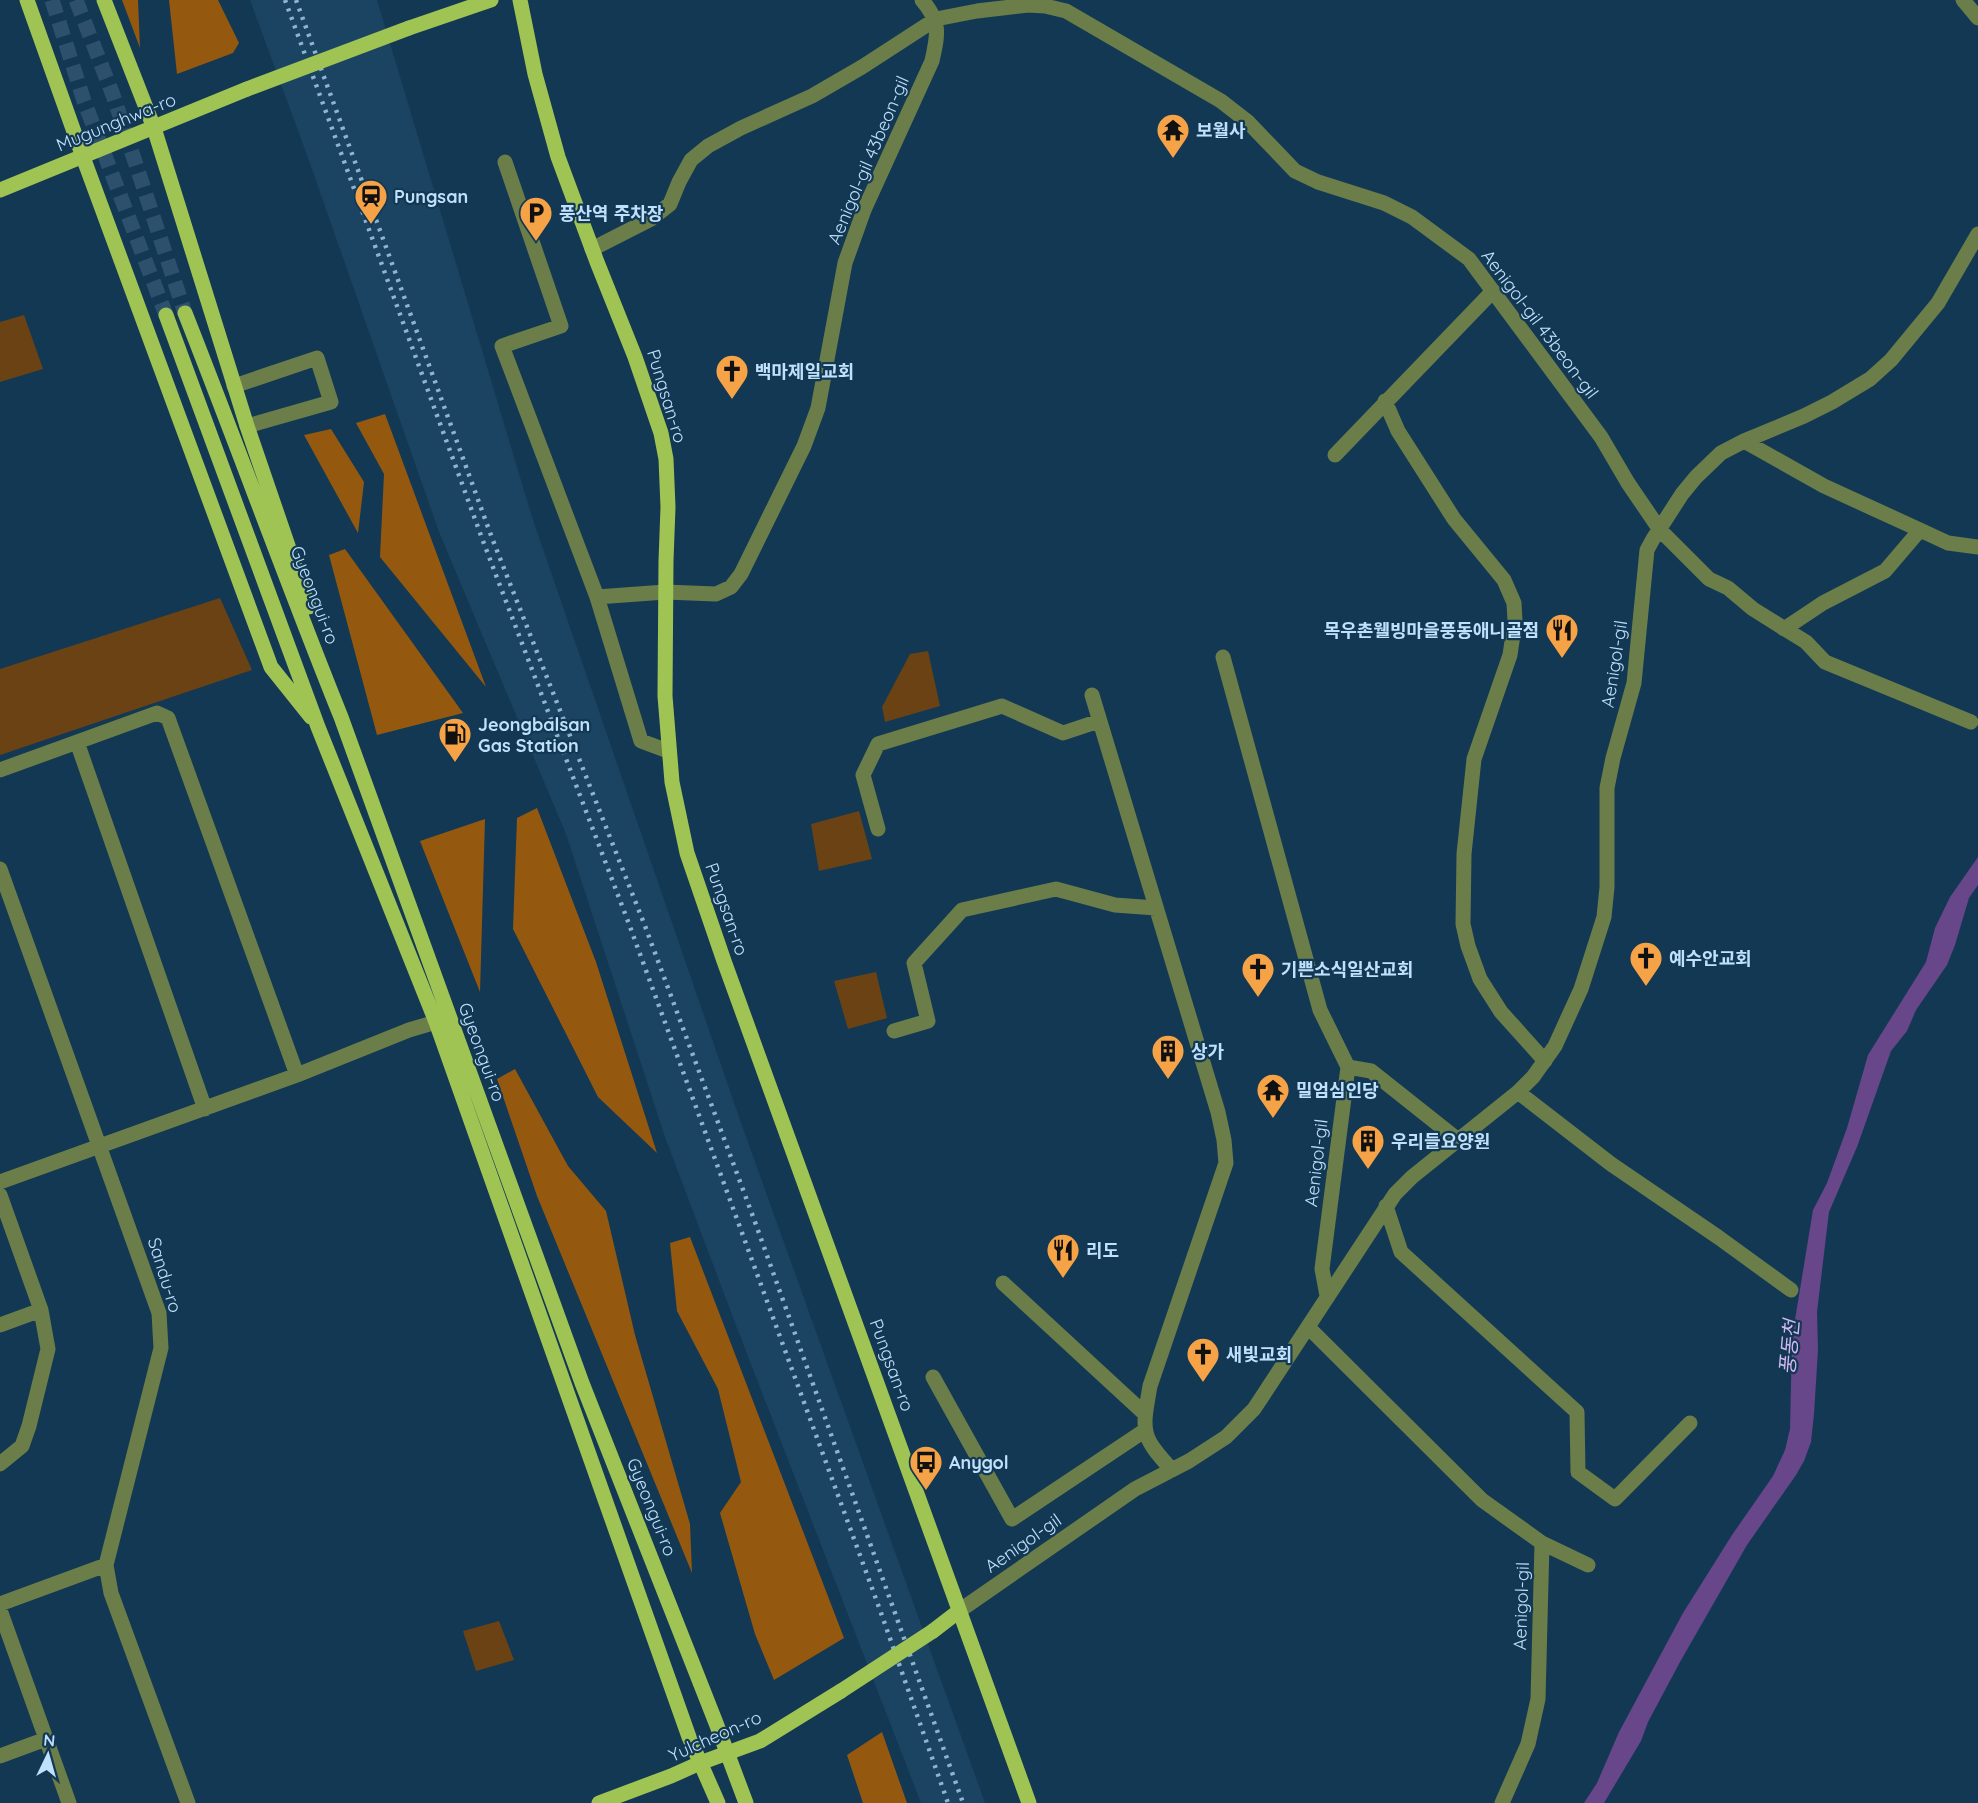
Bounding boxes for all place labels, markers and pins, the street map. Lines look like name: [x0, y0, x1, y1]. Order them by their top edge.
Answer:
temple icon: 보월사: [1155, 112, 1191, 159]
place label: 보월사: [1196, 119, 1246, 142]
station icon: Pungsan: [353, 178, 389, 225]
place label: Pungsan: [394, 185, 468, 208]
parking icon: 풍산역 주차장: [518, 195, 554, 242]
place label: 풍산역 주차장: [559, 202, 664, 225]
church icon: 백마제일교회: [714, 353, 750, 400]
place label: 백마제일교회: [755, 360, 854, 383]
restaurant icon: 목우촌웰빙마을풍동애니골점: [1544, 612, 1580, 659]
place label: 목우촌웰빙마을풍동애니골점: [1324, 619, 1539, 642]
place label: Jeongbalsan Gas Station: [478, 713, 590, 757]
fuel station icon: Jeongbalsan Gas Station: [437, 716, 473, 763]
church icon: 예수안교회: [1628, 940, 1664, 987]
place label: 예수안교회: [1669, 947, 1752, 970]
church icon: 기쁜소식일산교회: [1240, 951, 1276, 998]
place label: 기쁜소식일산교회: [1281, 958, 1413, 981]
building icon: 상가: [1150, 1033, 1186, 1080]
place label: 상가: [1191, 1040, 1225, 1063]
temple icon: 밀엄심인당: [1255, 1072, 1291, 1119]
place label: 밀엄심인당: [1296, 1079, 1379, 1102]
building icon: 우리들요양원: [1350, 1123, 1386, 1170]
place label: 우리들요양원: [1391, 1130, 1490, 1153]
restaurant icon: 리도: [1045, 1232, 1081, 1279]
place label: 리도: [1086, 1239, 1119, 1262]
church icon: 새빛교회: [1185, 1336, 1221, 1383]
place label: 새빛교회: [1226, 1343, 1292, 1366]
bus stop icon: Anygol: [908, 1444, 944, 1491]
place label: Anygol: [949, 1451, 1009, 1474]

